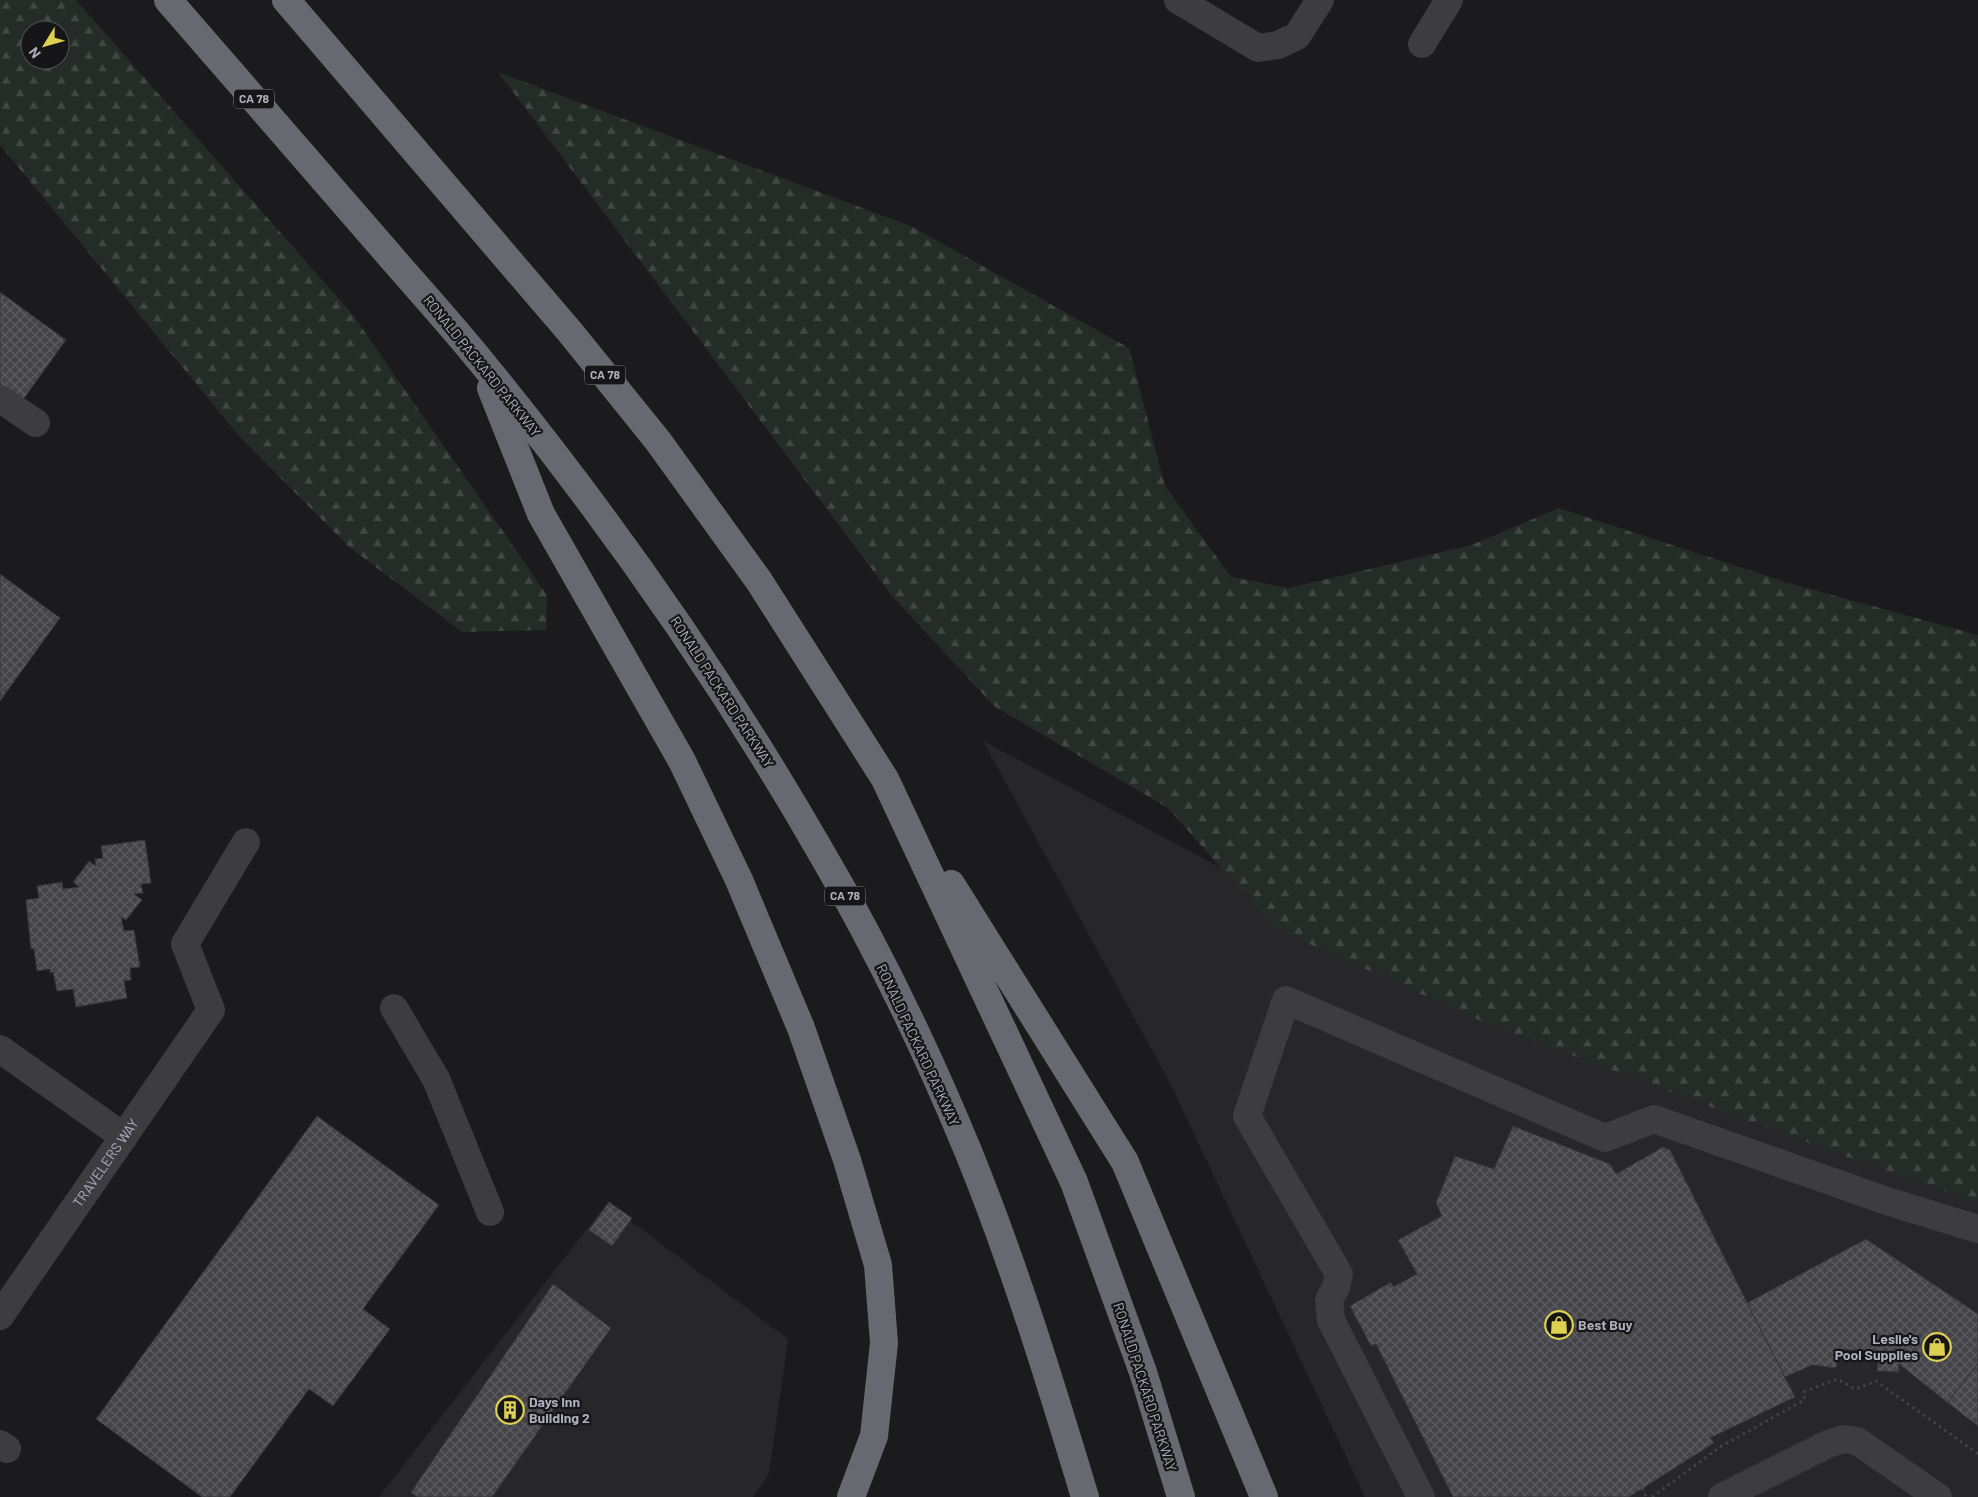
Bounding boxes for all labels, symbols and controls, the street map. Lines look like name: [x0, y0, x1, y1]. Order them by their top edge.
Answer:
north arrow: [20, 20, 70, 70]
text: N: [25, 44, 44, 62]
road number: CA 78: [234, 90, 274, 108]
street label: RONALD PACKARD PARKWAY: [420, 292, 545, 440]
road number: CA 78: [585, 366, 625, 384]
street label: RONALD PACKARD PARKWAY: [667, 613, 778, 771]
road number: CA 78: [825, 886, 865, 906]
street label: RONALD PACKARD PARKWAY: [873, 961, 964, 1129]
street label: TRAVELERS WAY: [69, 1115, 142, 1210]
street label: RONALD PACKARD PARKWAY: [1110, 1300, 1181, 1474]
shop icon: Best Buy: [1544, 1310, 1574, 1340]
place label: Best Buy: [1578, 1316, 1633, 1333]
place label: Leslie's Pool Supplies: [1835, 1330, 1918, 1363]
shop icon: Leslie's Pool Supplies: [1922, 1332, 1952, 1362]
place label: Days Inn Building 2: [529, 1393, 590, 1426]
building icon: Days Inn Building 2: [495, 1395, 525, 1425]

